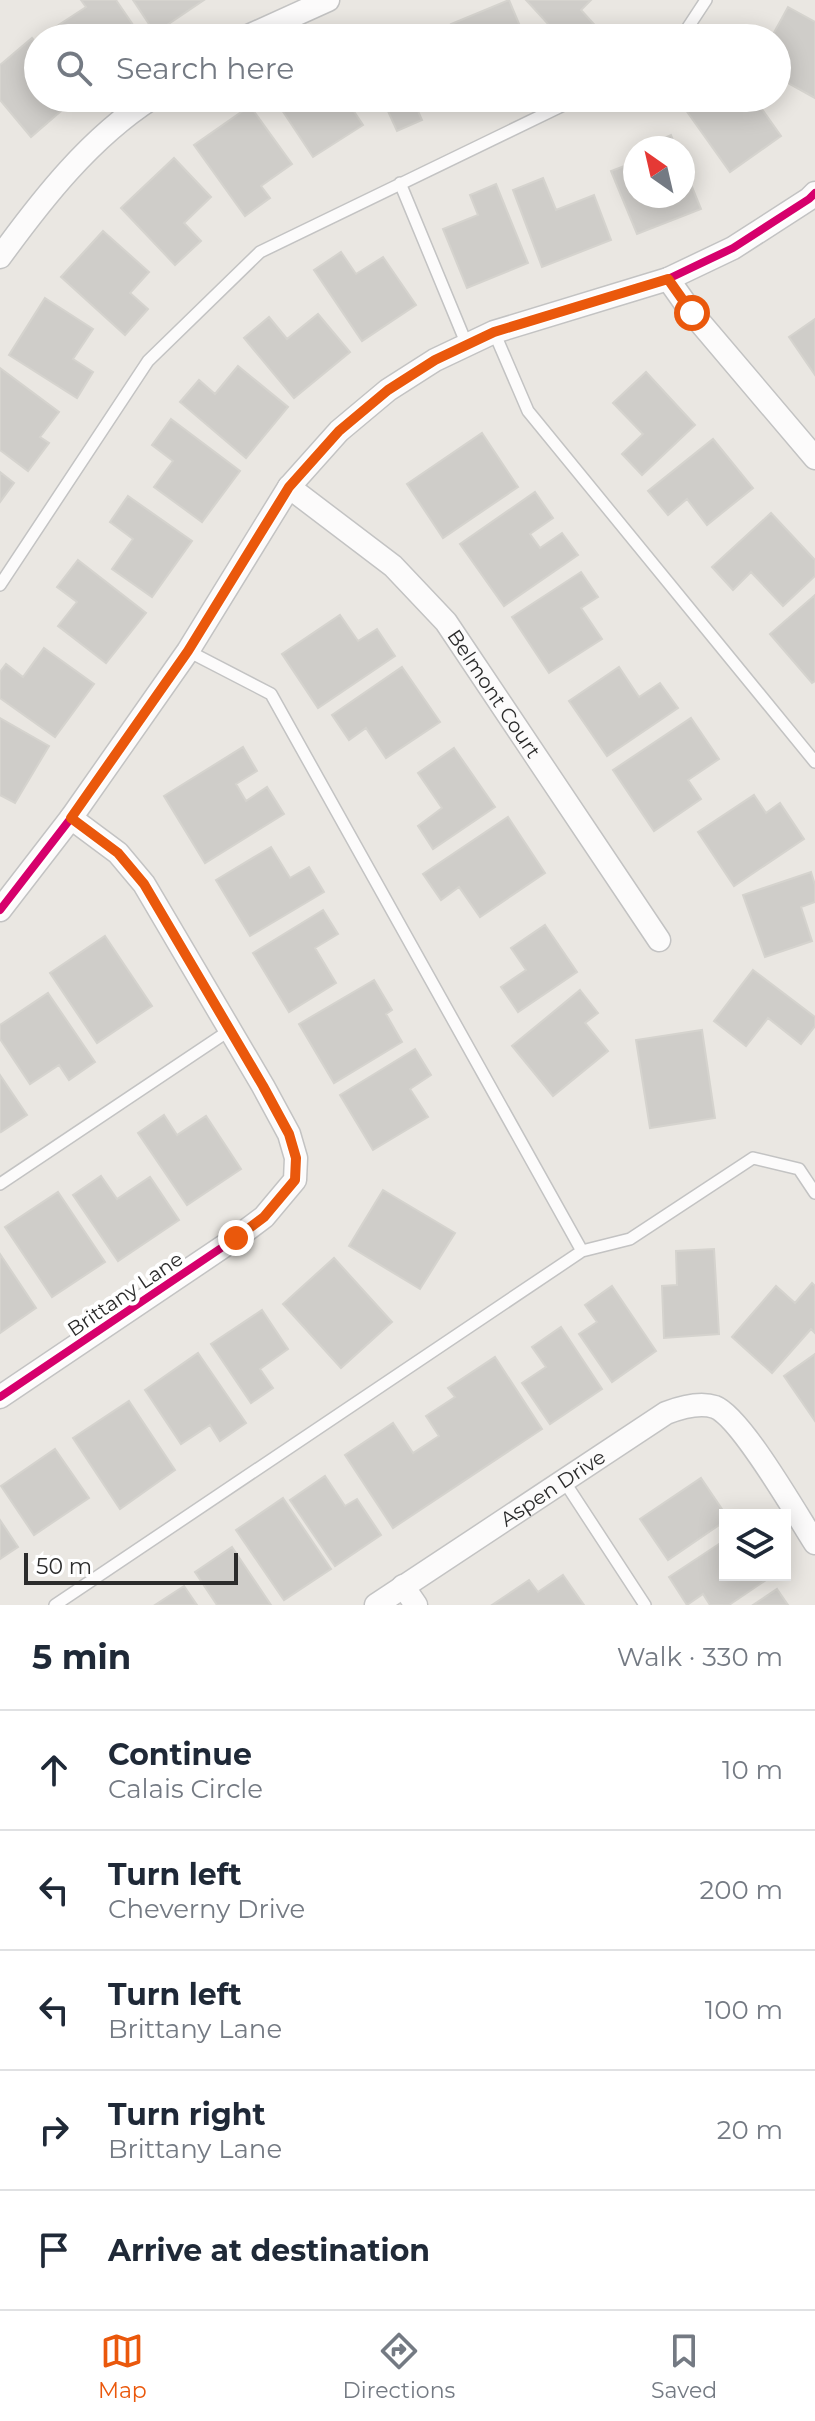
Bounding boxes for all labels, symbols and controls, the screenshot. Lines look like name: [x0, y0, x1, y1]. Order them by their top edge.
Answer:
search box: [24, 24, 791, 112]
icon: search: [52, 46, 96, 90]
text: Search here: [116, 50, 294, 87]
north arrow: [623, 136, 695, 208]
route start: [674, 295, 710, 331]
street label: Belmont Court: [442, 625, 546, 762]
route end: [218, 1220, 254, 1256]
street label: Brittany Lane: [63, 1247, 187, 1341]
street label: Aspen Drive: [496, 1445, 610, 1531]
map controls: [719, 1509, 791, 1581]
button: layers: [719, 1509, 791, 1581]
scale bar: [24, 1549, 238, 1585]
text: 50 m: [36, 1553, 92, 1580]
text: 5 min: [32, 1636, 131, 1678]
text: Walk · 330 m: [617, 1641, 783, 1673]
text: Continue: [108, 1736, 252, 1773]
icon: ahead: [32, 1748, 76, 1792]
text: 10 m: [722, 1754, 783, 1786]
text: Calais Circle: [108, 1773, 263, 1805]
text: Turn left: [108, 1856, 241, 1893]
icon: left: [32, 1868, 76, 1912]
text: 200 m: [699, 1874, 783, 1906]
text: Cheverny Drive: [108, 1893, 305, 1925]
text: Turn left: [108, 1976, 241, 2013]
icon: left: [32, 1988, 76, 2032]
text: 100 m: [705, 1994, 783, 2026]
text: Brittany Lane: [108, 2013, 282, 2045]
text: Turn right: [108, 2096, 265, 2133]
icon: right: [32, 2108, 76, 2152]
text: 20 m: [717, 2114, 783, 2146]
text: Brittany Lane: [108, 2133, 282, 2165]
icon: arrive: [32, 2228, 76, 2272]
text: Arrive at destination: [108, 2232, 430, 2269]
tab: Map: [98, 2329, 147, 2404]
tab: Directions: [343, 2329, 455, 2404]
tab: Saved: [651, 2329, 717, 2404]

